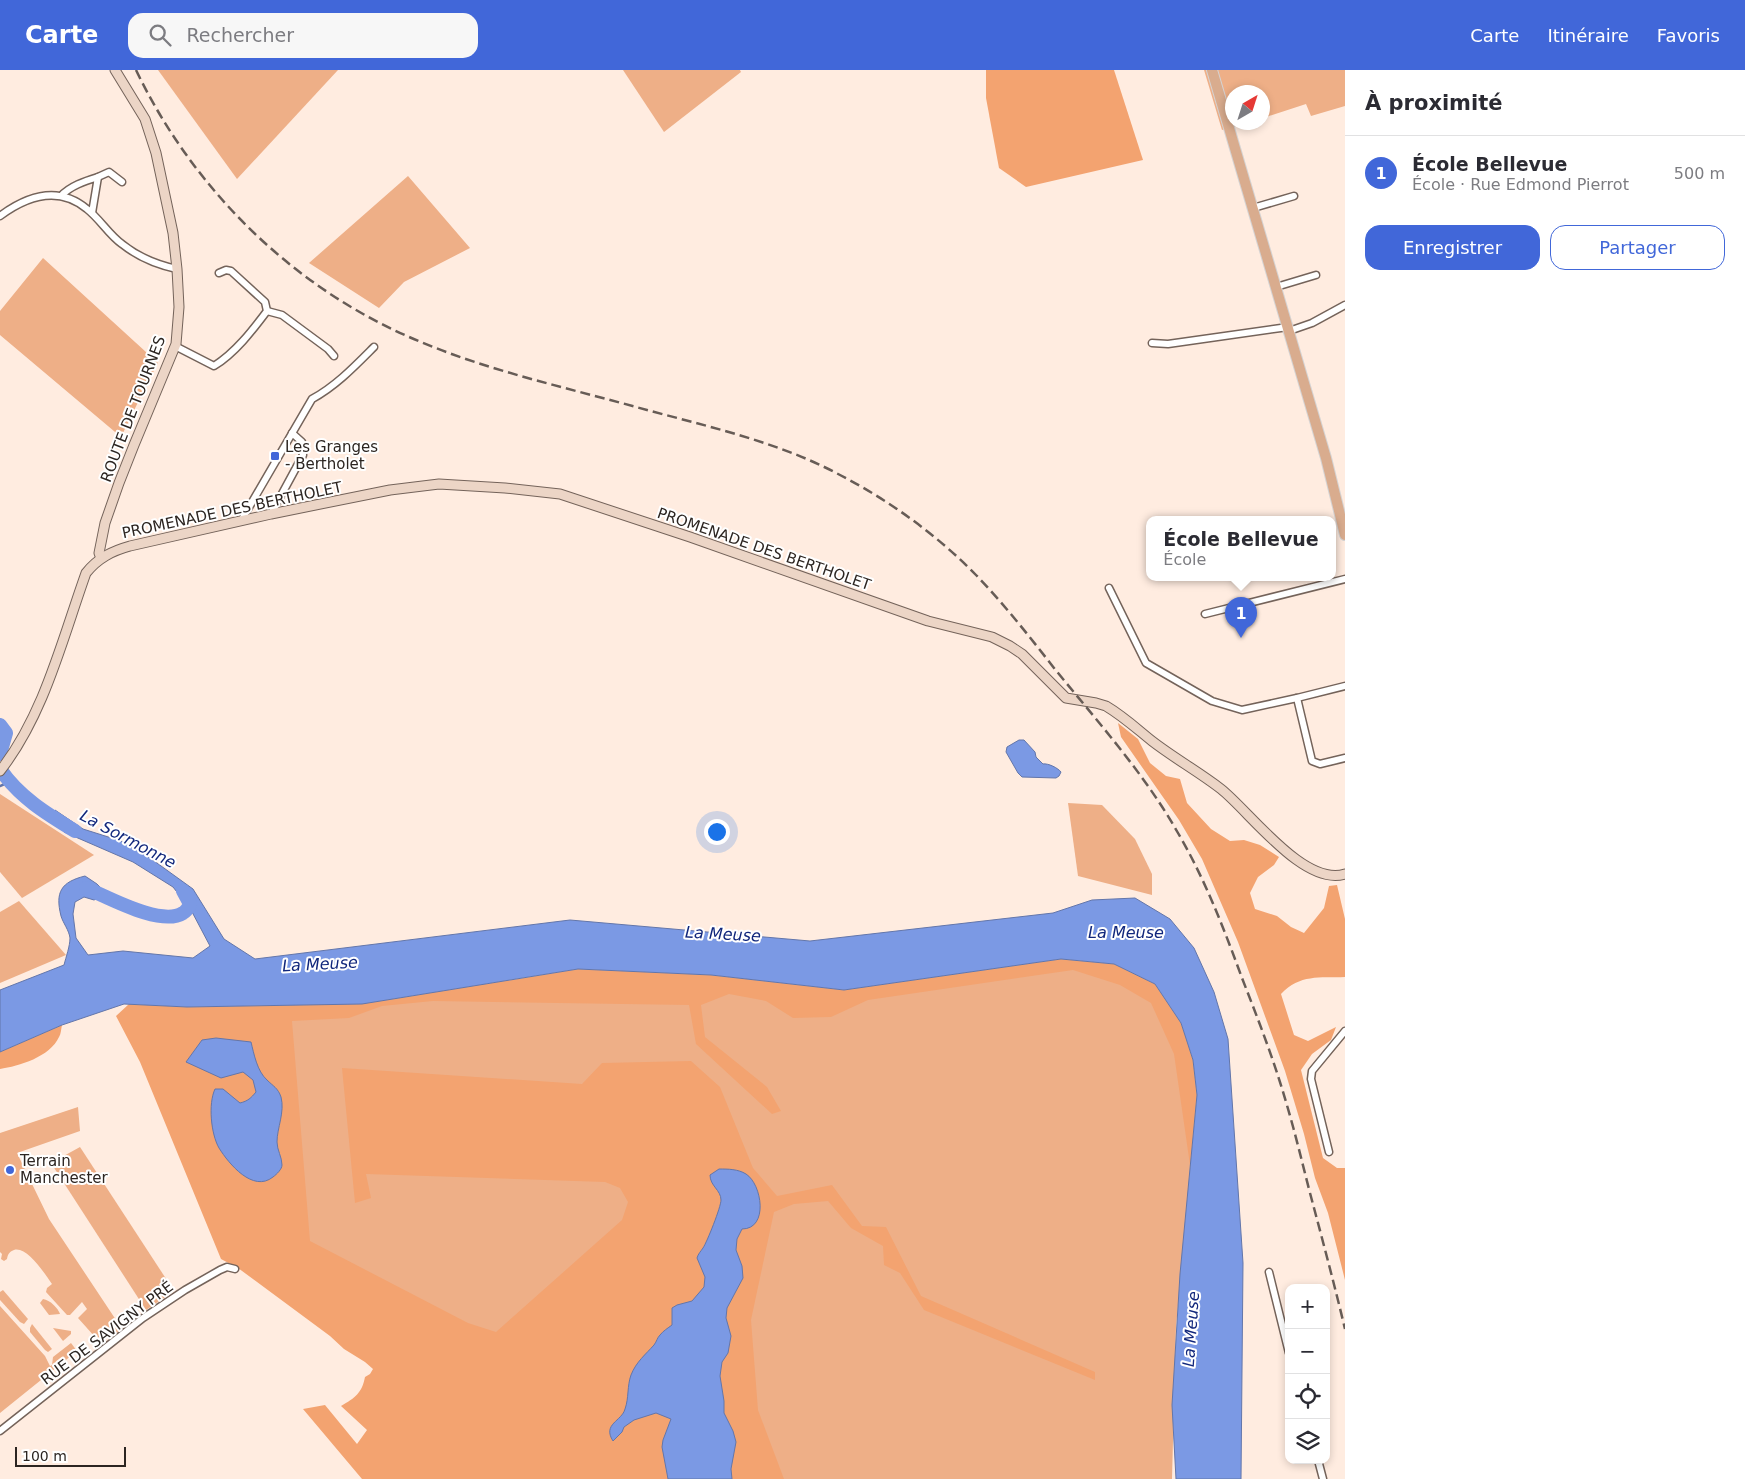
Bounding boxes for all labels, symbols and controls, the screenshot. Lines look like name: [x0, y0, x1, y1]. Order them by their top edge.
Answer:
search box: [128, 13, 478, 58]
text: Carte: [25, 21, 98, 49]
icon: search: [146, 21, 174, 49]
text: Rechercher: [186, 24, 294, 46]
text: Carte: [1470, 25, 1519, 46]
text: Itinéraire: [1547, 25, 1629, 46]
text: Favoris: [1657, 25, 1720, 46]
north arrow: [1225, 85, 1270, 130]
text: À proximité: [1365, 91, 1502, 115]
text: École Bellevue: [1412, 153, 1567, 175]
text: 1: [1375, 164, 1387, 183]
text: 500 m: [1674, 164, 1725, 183]
text: École · Rue Edmond Pierrot: [1412, 175, 1629, 194]
button: Enregistrer: [1365, 225, 1540, 270]
button: Partager: [1550, 225, 1725, 270]
street label: ROUTE DE TOURNES: [97, 333, 169, 485]
place label: Les Granges - Bertholet: [285, 438, 378, 473]
marker: Les Granges - Bertholet: [269, 450, 281, 462]
street label: PROMENADE DES BERTHOLET: [120, 478, 345, 542]
street label: PROMENADE DES BERTHOLET: [655, 504, 874, 594]
popup: [1146, 516, 1336, 581]
text: École Bellevue: [1163, 528, 1319, 550]
text: École: [1163, 550, 1206, 569]
pin: 1: [1225, 597, 1257, 638]
water label: La Sormonne: [77, 806, 179, 872]
your location: [704, 819, 730, 845]
water label: La Meuse: [685, 923, 761, 945]
water label: La Meuse: [1088, 923, 1164, 942]
water label: La Meuse: [282, 953, 358, 975]
place label: Terrain Manchester: [19, 1152, 109, 1187]
marker: Terrain Manchester: [4, 1164, 16, 1176]
street label: RUE DE SAVIGNY PRÉ: [37, 1277, 177, 1389]
map controls: [1285, 1284, 1330, 1464]
button: +: [1285, 1284, 1330, 1329]
water label: La Meuse: [1179, 1290, 1203, 1367]
button: −: [1285, 1329, 1330, 1374]
button: locate: [1285, 1374, 1330, 1419]
button: layers: [1285, 1419, 1330, 1464]
scale bar: [15, 1444, 126, 1467]
text: 100 m: [22, 1448, 67, 1464]

